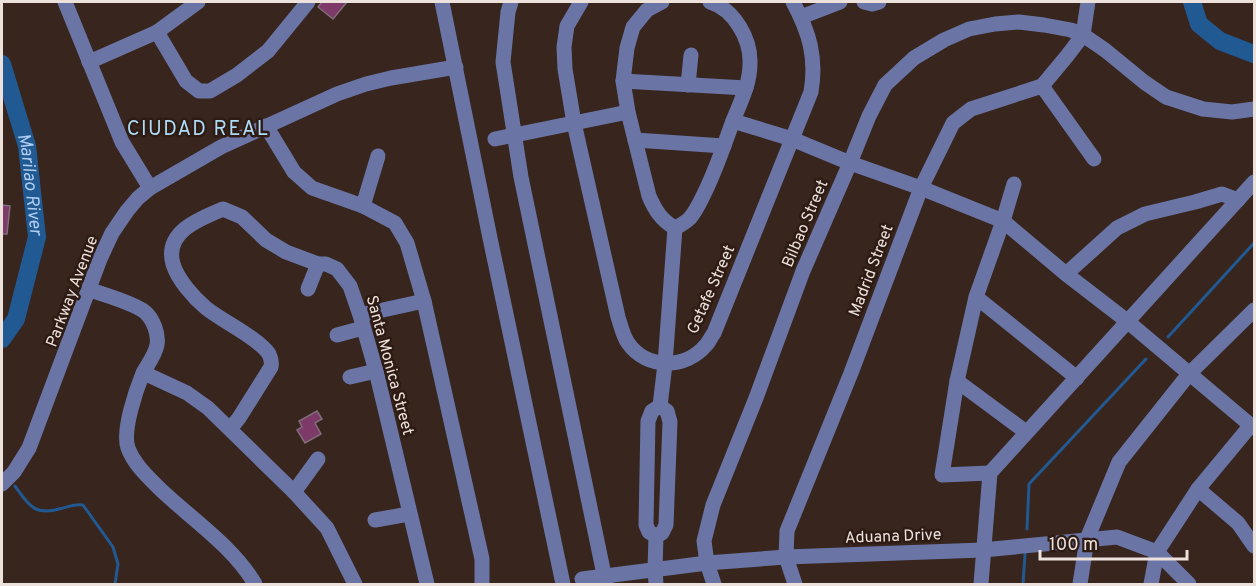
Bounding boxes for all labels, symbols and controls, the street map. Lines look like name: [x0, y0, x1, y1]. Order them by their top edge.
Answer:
district label: CIUDAD REAL: [127, 117, 269, 143]
water label: Marilao River: [11, 131, 47, 238]
street label: Bilbao Street: [778, 177, 833, 271]
street label: Madrid Street: [845, 222, 899, 320]
street label: Parkway Avenue: [42, 233, 103, 350]
street label: Getafe Street: [683, 242, 740, 337]
street label: Santa Monica Street: [361, 293, 417, 438]
scale bar: [1040, 523, 1187, 561]
street label: Aduana Drive: [844, 525, 942, 549]
text: 100 m: [1049, 534, 1098, 557]

